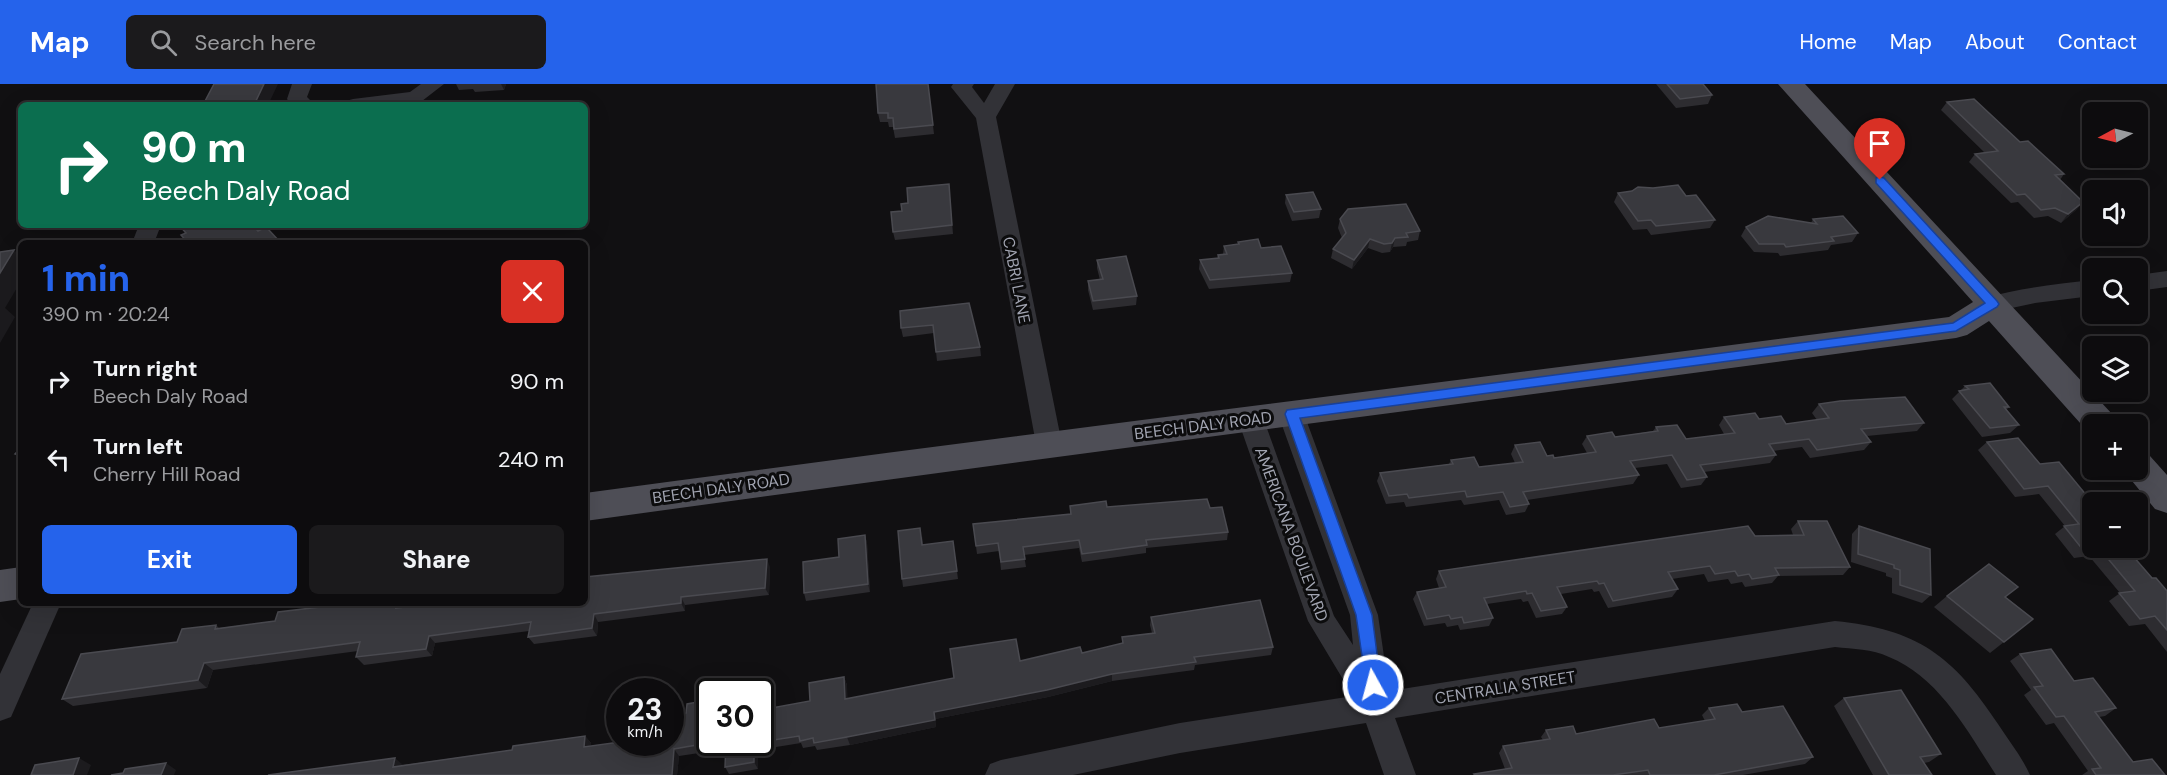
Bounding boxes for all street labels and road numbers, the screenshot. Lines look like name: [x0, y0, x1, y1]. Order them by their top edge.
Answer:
street label: CABRI LANE: [998, 235, 1035, 325]
street label: BEECH DALY ROAD: [1133, 407, 1273, 444]
street label: AMERICANA BOULEVARD: [1250, 444, 1333, 624]
street label: BEECH DALY ROAD: [651, 468, 791, 509]
street label: CENTRALIA STREET: [1433, 666, 1577, 709]

